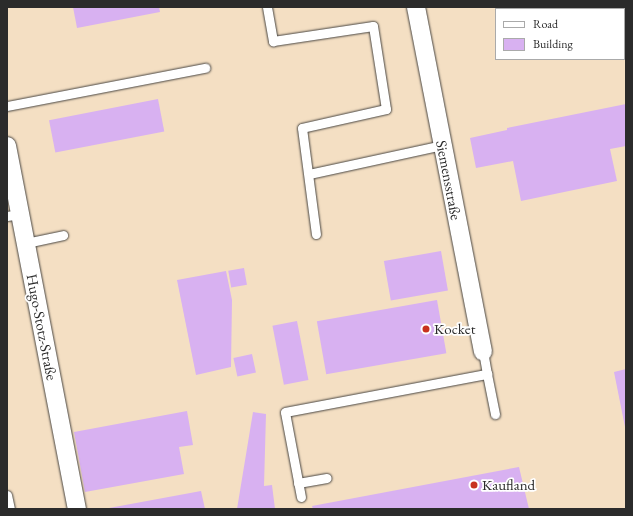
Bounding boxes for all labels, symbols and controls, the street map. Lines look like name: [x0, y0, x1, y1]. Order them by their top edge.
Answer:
legend: [495, 8, 625, 60]
text: Road: [533, 16, 558, 32]
text: Building: [533, 36, 573, 52]
street label: Siemensstraße: [432, 139, 466, 221]
street label: Hugo-Stotz-Straße: [23, 272, 61, 382]
place label: Kocket: [434, 320, 475, 338]
marker: Kocket: [421, 324, 431, 334]
place label: Kaufland: [482, 476, 535, 494]
marker: Kaufland: [469, 480, 479, 490]

